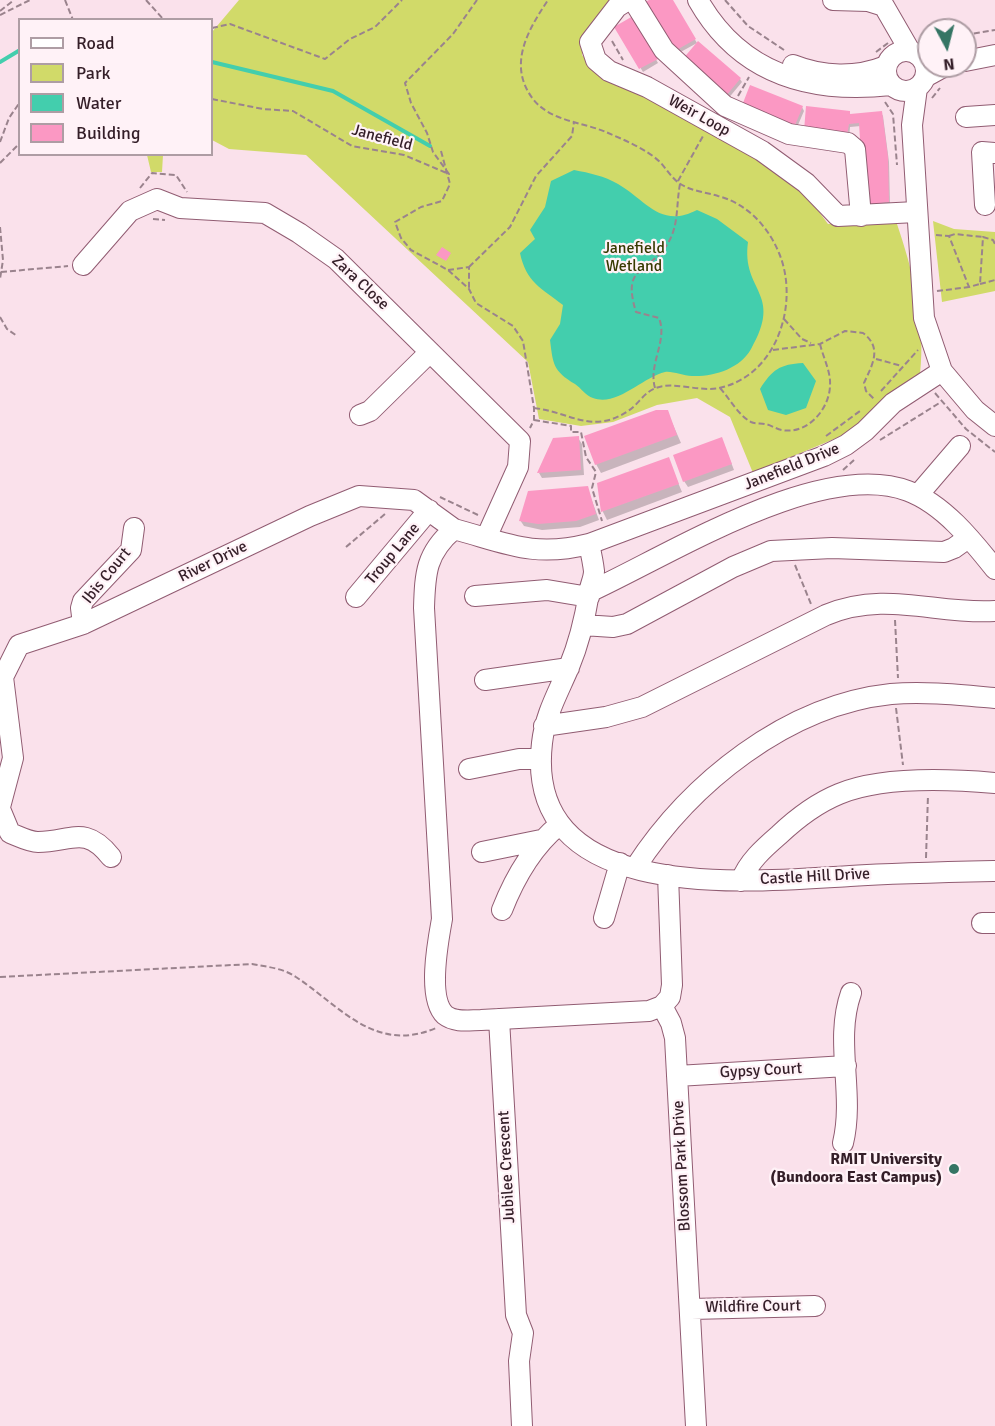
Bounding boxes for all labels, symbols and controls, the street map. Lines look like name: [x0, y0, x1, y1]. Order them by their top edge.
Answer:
legend: [18, 18, 213, 156]
north arrow: [917, 18, 977, 78]
text: Road: [76, 32, 115, 54]
text: N: [942, 53, 956, 74]
text: Park: [76, 62, 111, 84]
street label: Weir Loop: [665, 91, 733, 141]
text: Water: [76, 92, 121, 114]
street label: Janefield: [350, 121, 414, 155]
text: Building: [76, 122, 140, 144]
park label: Janefield Wetland: [603, 239, 665, 277]
street label: Zara Close: [327, 252, 393, 314]
street label: Janefield Drive: [741, 439, 843, 495]
street label: Troup Lane: [362, 519, 424, 589]
street label: River Drive: [176, 537, 250, 587]
street label: Ibis Court: [79, 544, 135, 608]
street label: Castle Hill Drive: [760, 865, 870, 889]
street label: Gypsy Court: [719, 1059, 803, 1083]
street label: Blossom Park Drive: [669, 1100, 695, 1232]
street label: Jubilee Crescent: [494, 1110, 520, 1224]
place label: RMIT University (Bundoora East Campus): [770, 1150, 942, 1188]
marker: RMIT University (Bundoora East Campus): [947, 1162, 961, 1176]
street label: Wildfire Court: [705, 1297, 801, 1317]

